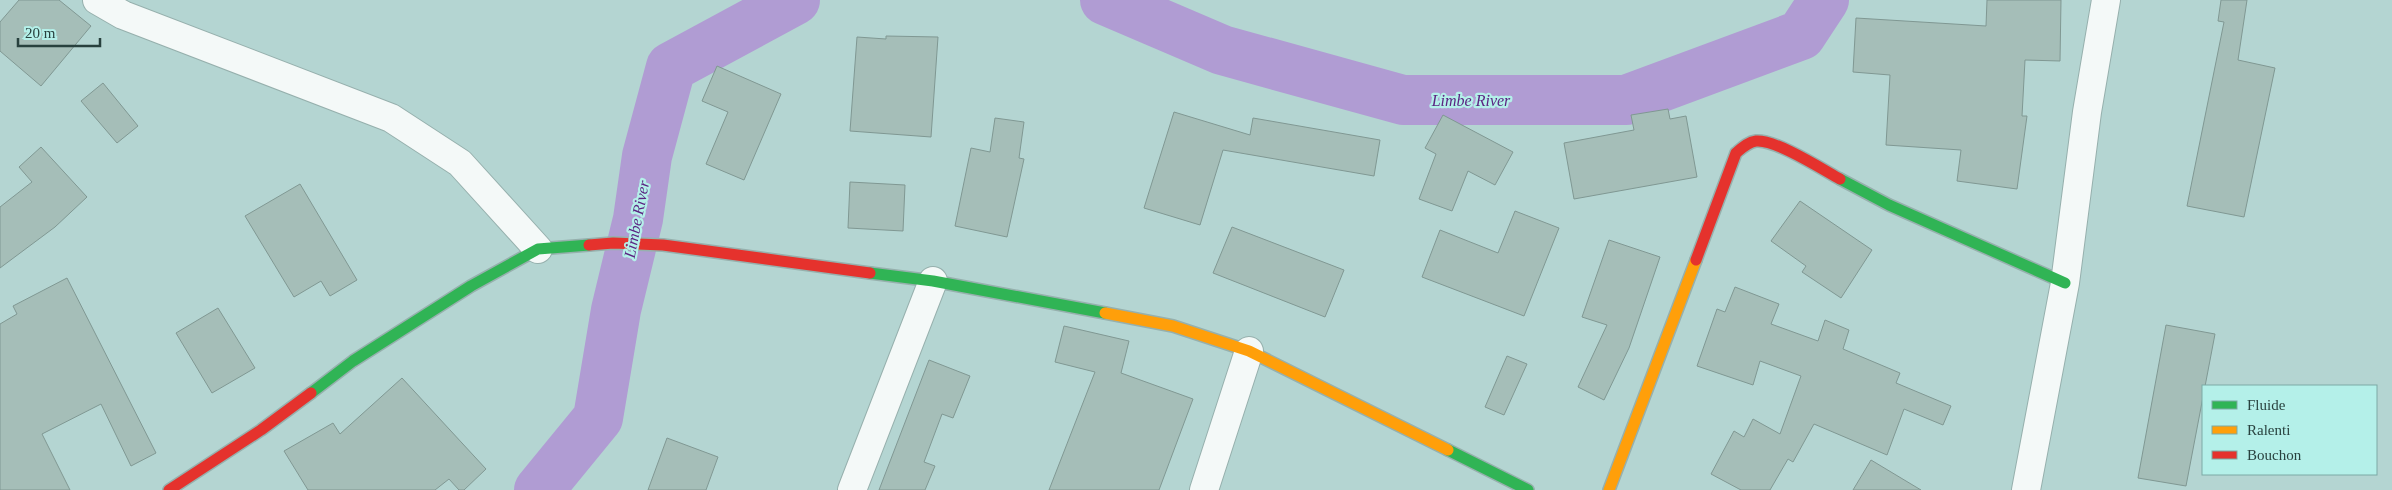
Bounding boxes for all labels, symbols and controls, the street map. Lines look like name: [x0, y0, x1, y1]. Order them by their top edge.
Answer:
scale bar: [18, 15, 100, 47]
text: 20 m: [25, 25, 56, 41]
water label: Limbe River: [1431, 92, 1511, 109]
water label: Limbe River: [620, 178, 652, 260]
legend: [2202, 385, 2377, 475]
text: Fluide: [2247, 397, 2286, 413]
text: Ralenti: [2247, 422, 2290, 438]
text: Bouchon: [2247, 447, 2302, 463]

